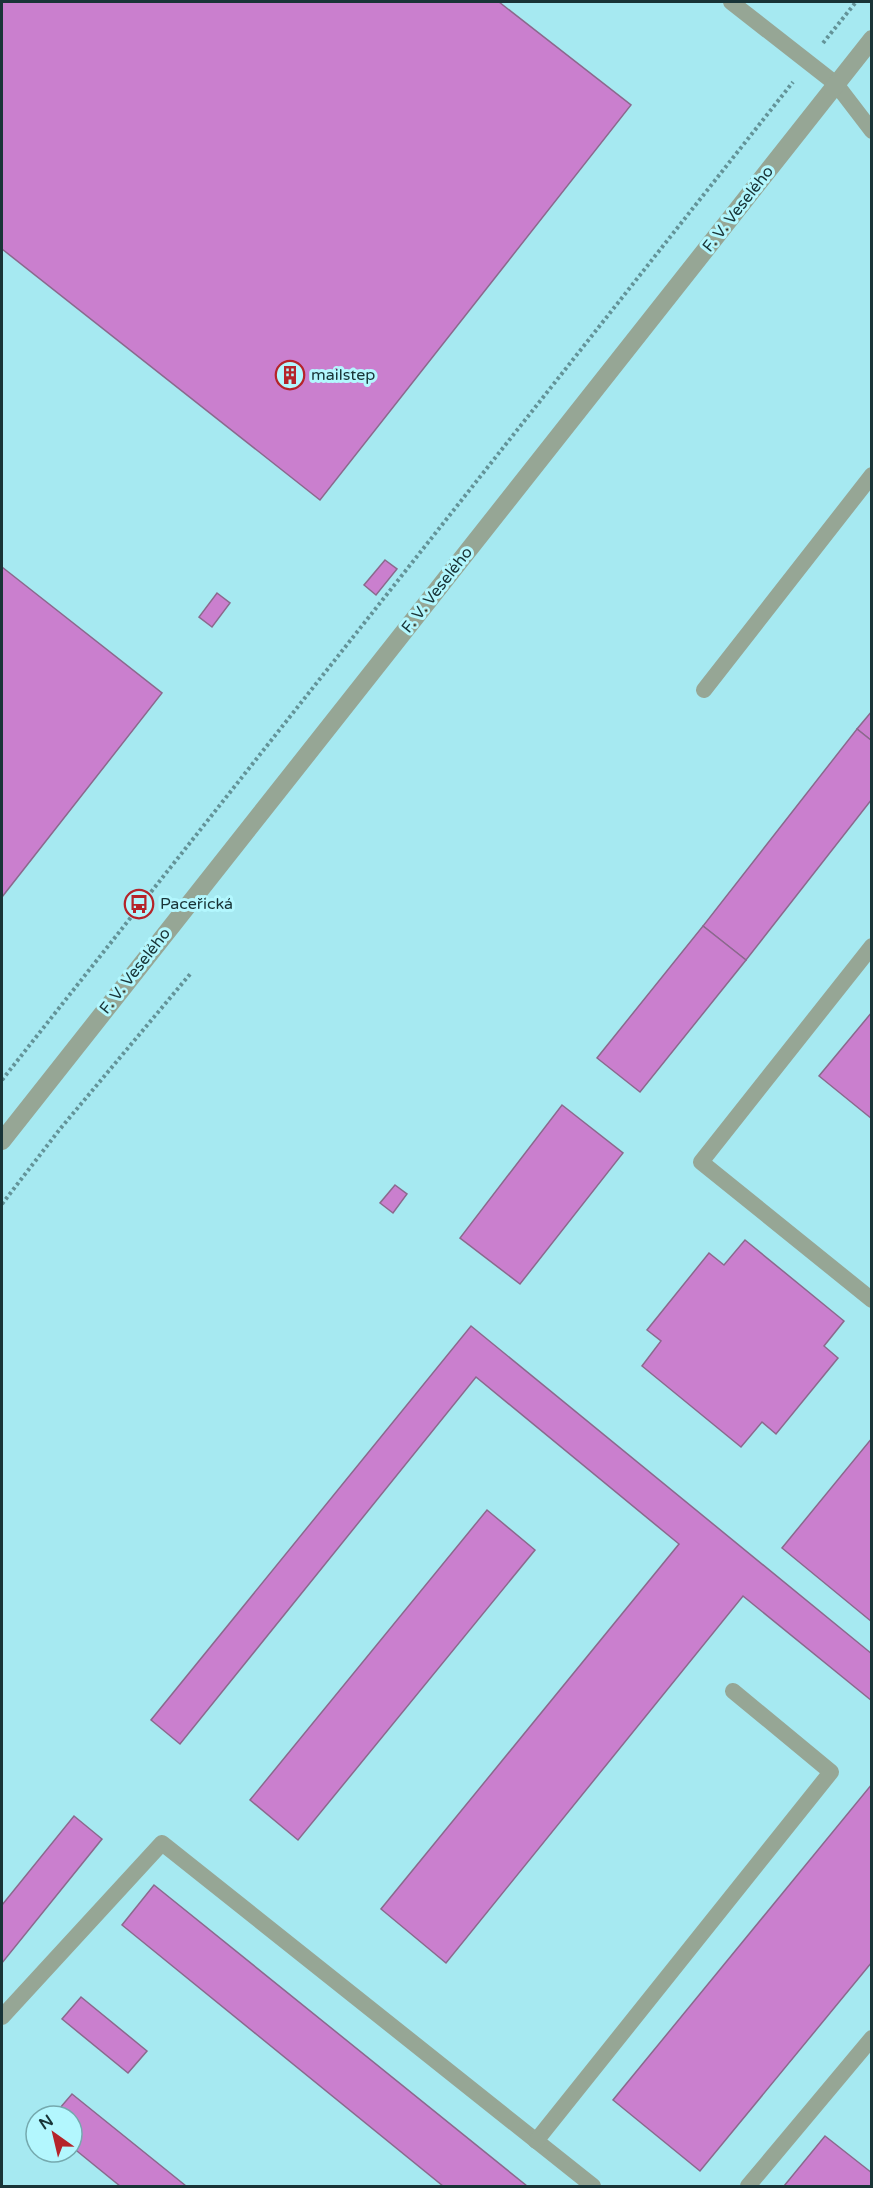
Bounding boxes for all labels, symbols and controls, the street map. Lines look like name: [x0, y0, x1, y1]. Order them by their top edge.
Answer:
street label: F. V. Veselého: [698, 162, 778, 256]
building icon: mailstep: [274, 359, 306, 391]
place label: mailstep: [311, 365, 375, 385]
street label: F. V. Veselého: [397, 543, 477, 637]
bus stop icon: Paceřická: [123, 888, 155, 920]
place label: Paceřická: [160, 894, 233, 914]
street label: F. V. Veselého: [95, 924, 175, 1018]
north arrow: [24, 2104, 84, 2164]
text: N: [35, 2111, 57, 2134]

